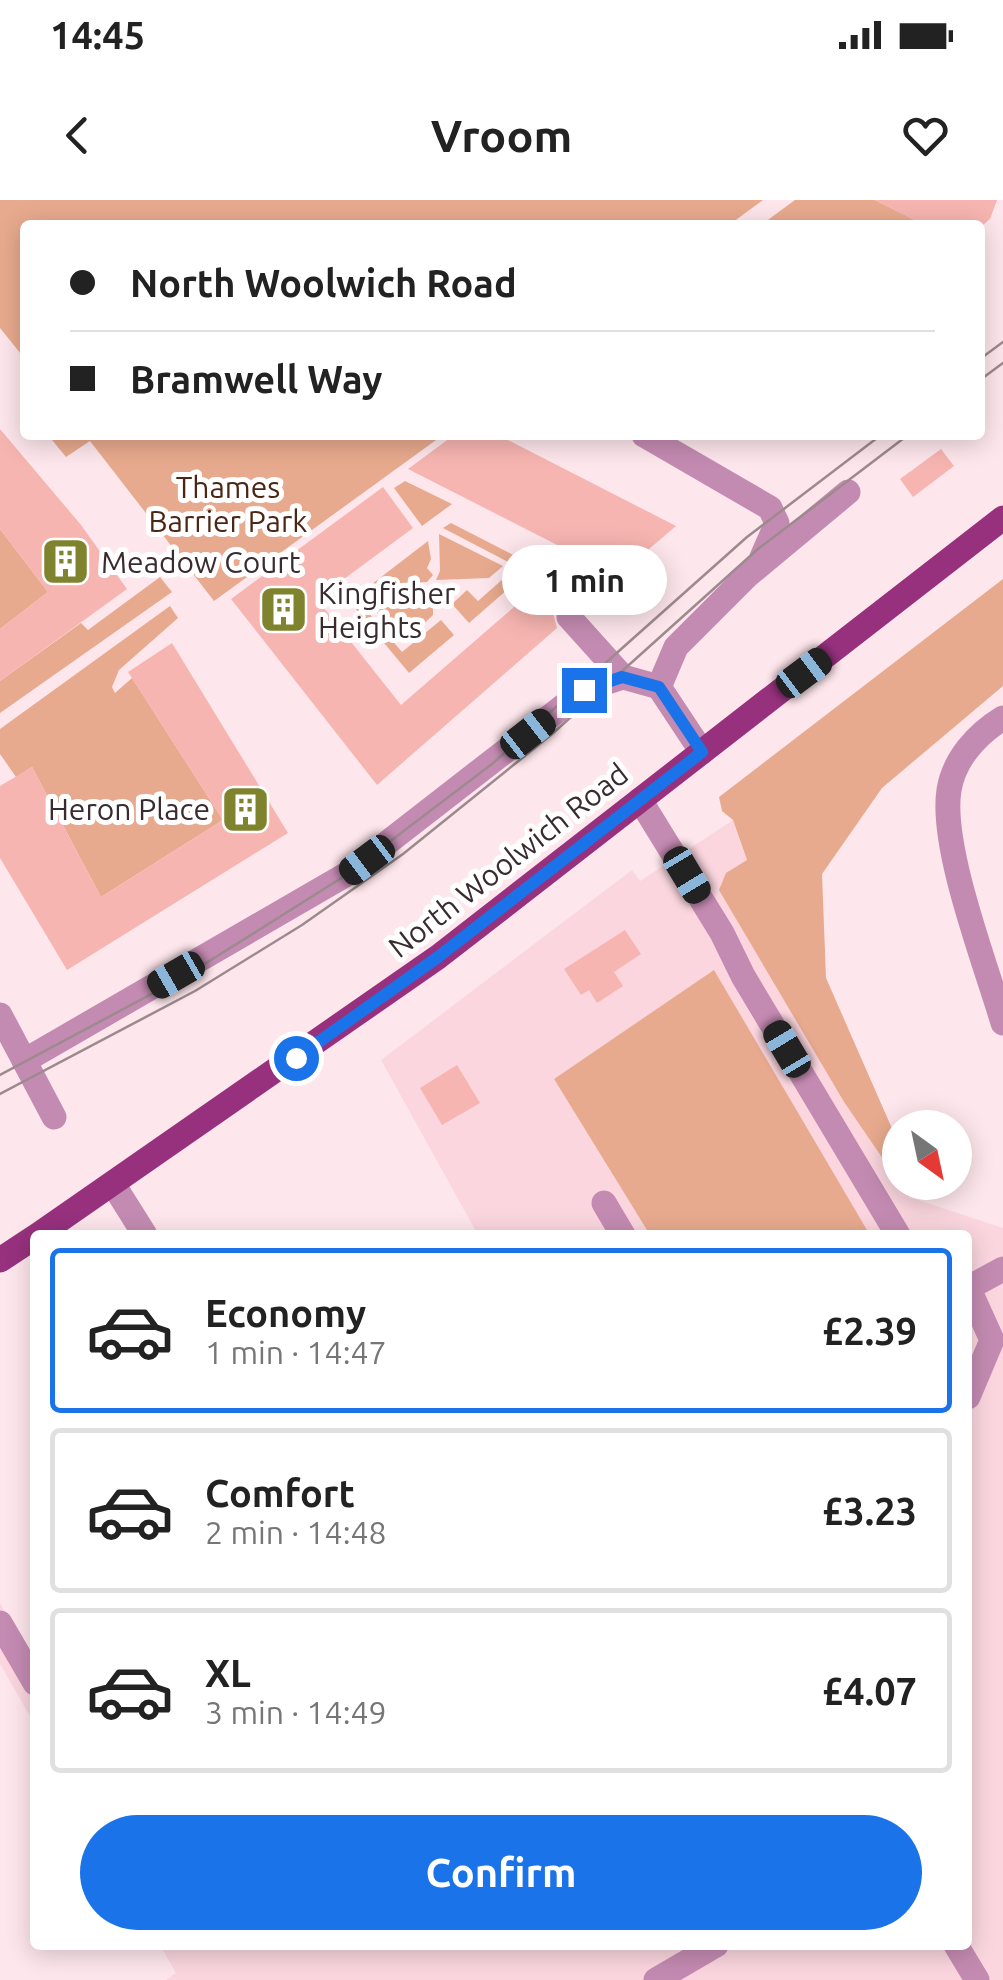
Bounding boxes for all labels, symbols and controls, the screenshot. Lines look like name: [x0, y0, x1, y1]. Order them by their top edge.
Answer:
text: 14:45: [50, 14, 145, 56]
icon: back: [50, 108, 105, 163]
icon: heart: [898, 108, 953, 163]
text: Vroom: [431, 110, 572, 161]
text: North Woolwich Road: [130, 262, 517, 304]
text: Bramwell Way: [130, 358, 382, 400]
park label: Thames Barrier Park: [149, 470, 307, 538]
building icon: Meadow Court: [40, 536, 92, 588]
place label: Meadow Court: [101, 545, 301, 579]
callout: 1 min: [502, 545, 666, 615]
text: 1 min: [544, 562, 625, 598]
place label: Kingfisher Heights: [318, 576, 456, 644]
building icon: Kingfisher Heights: [257, 584, 309, 636]
car: [771, 643, 837, 703]
route end: [562, 668, 607, 713]
car: [495, 704, 561, 764]
street label: North Woolwich Road: [382, 756, 634, 964]
building icon: Heron Place: [219, 783, 271, 835]
place label: Heron Place: [48, 792, 210, 826]
car: [334, 830, 400, 890]
car: [659, 842, 715, 908]
car: [143, 947, 209, 1003]
car: [759, 1016, 815, 1082]
route start: [274, 1036, 319, 1081]
north arrow: [882, 1110, 972, 1200]
map controls: [882, 1110, 972, 1200]
icon: car: [85, 1286, 175, 1376]
text: Economy: [205, 1292, 366, 1334]
text: £2.39: [822, 1310, 917, 1352]
text: 1 min · 14:47: [205, 1334, 387, 1370]
icon: car: [85, 1466, 175, 1556]
text: Comfort: [205, 1472, 355, 1514]
text: £3.23: [822, 1490, 917, 1532]
text: 2 min · 14:48: [205, 1514, 387, 1550]
icon: car: [85, 1646, 175, 1736]
text: XL: [205, 1652, 251, 1694]
text: £4.07: [822, 1670, 917, 1712]
text: 3 min · 14:49: [205, 1694, 387, 1730]
button: Confirm: [80, 1815, 922, 1930]

